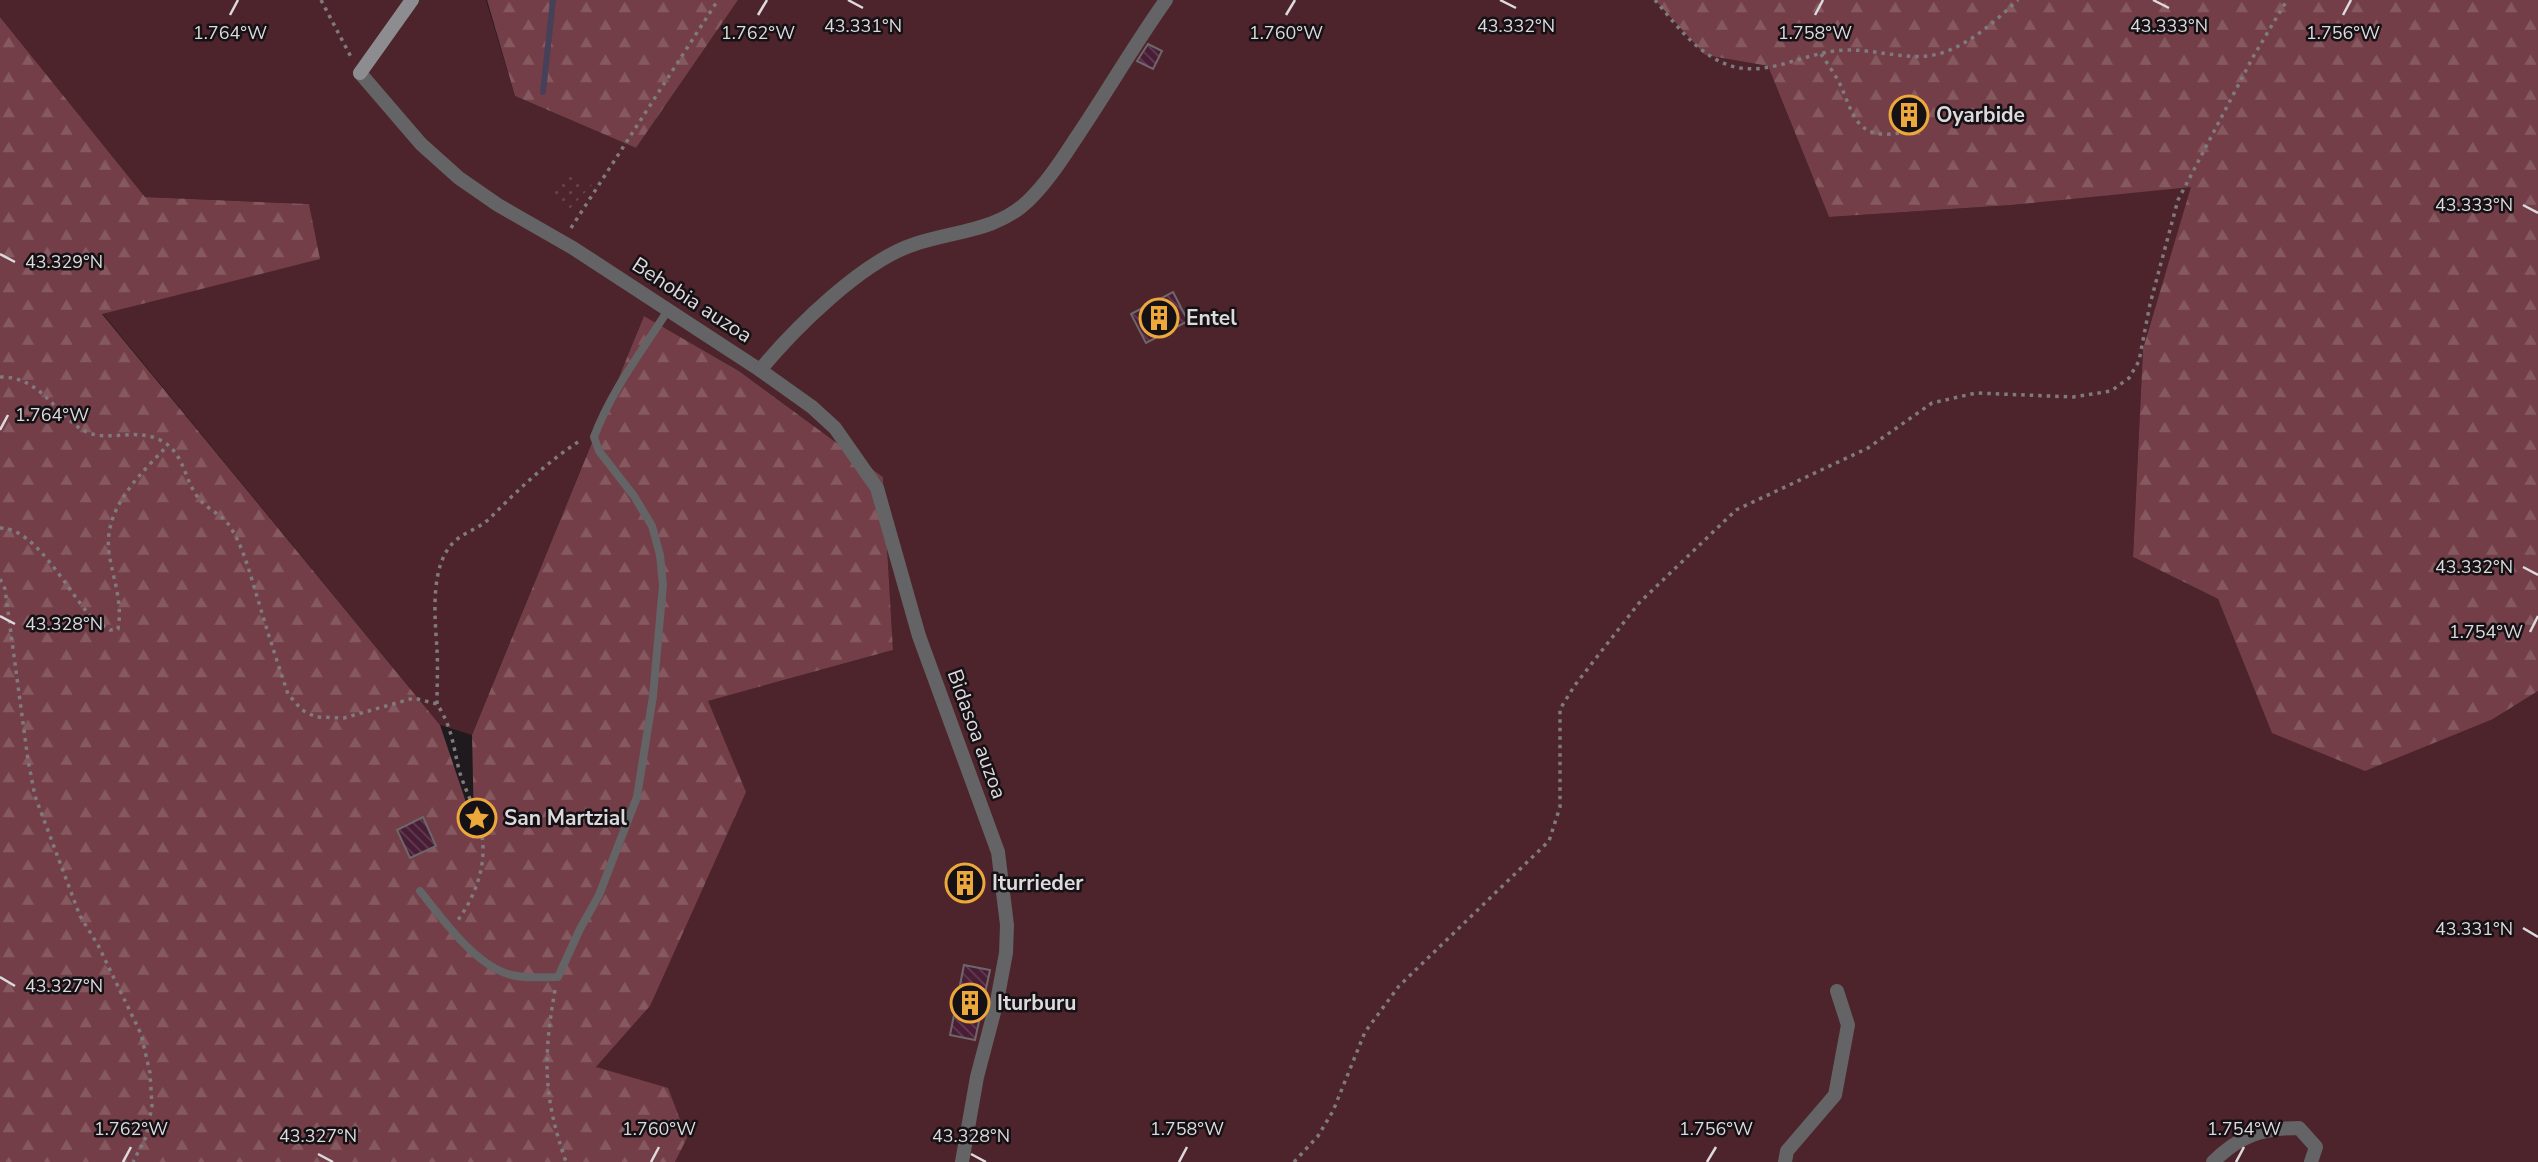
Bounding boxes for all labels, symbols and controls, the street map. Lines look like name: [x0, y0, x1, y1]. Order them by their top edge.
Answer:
text: 43.331°N: [824, 14, 902, 38]
text: 43.332°N: [1477, 14, 1555, 38]
text: 43.333°N: [2130, 14, 2208, 38]
text: 1.764°W: [193, 21, 267, 45]
text: 1.762°W: [721, 21, 795, 45]
text: 1.760°W: [1249, 21, 1323, 45]
text: 1.758°W: [1778, 21, 1852, 45]
text: 1.756°W: [2306, 21, 2380, 45]
building icon: Oyarbide: [1888, 94, 1930, 136]
place label: Oyarbide: [1936, 101, 2025, 129]
text: 43.333°N: [2435, 193, 2513, 217]
text: 43.329°N: [25, 250, 103, 274]
street label: Behobia auzoa: [627, 251, 757, 349]
building icon: Entel: [1138, 297, 1180, 339]
place label: Entel: [1186, 304, 1237, 332]
text: 1.764°W: [15, 403, 89, 427]
text: 43.332°N: [2435, 555, 2513, 579]
text: 43.328°N: [25, 612, 103, 636]
text: 1.754°W: [2449, 620, 2523, 644]
street label: Bidasoa auzoa: [941, 665, 1013, 803]
place icon: San Martzial: [456, 797, 498, 839]
place label: San Martzial: [504, 804, 627, 832]
building icon: Iturrieder: [944, 862, 986, 904]
place label: Iturrieder: [992, 869, 1084, 897]
text: 43.331°N: [2435, 917, 2513, 941]
text: 43.327°N: [25, 974, 103, 998]
building icon: Iturburu: [949, 982, 991, 1024]
place label: Iturburu: [997, 989, 1077, 1017]
text: 1.762°W: [94, 1117, 168, 1141]
text: 1.760°W: [622, 1117, 696, 1141]
text: 1.758°W: [1150, 1117, 1224, 1141]
text: 1.756°W: [1679, 1117, 1753, 1141]
text: 1.754°W: [2207, 1117, 2281, 1141]
text: 43.327°N: [279, 1124, 357, 1148]
text: 43.328°N: [932, 1124, 1010, 1148]

